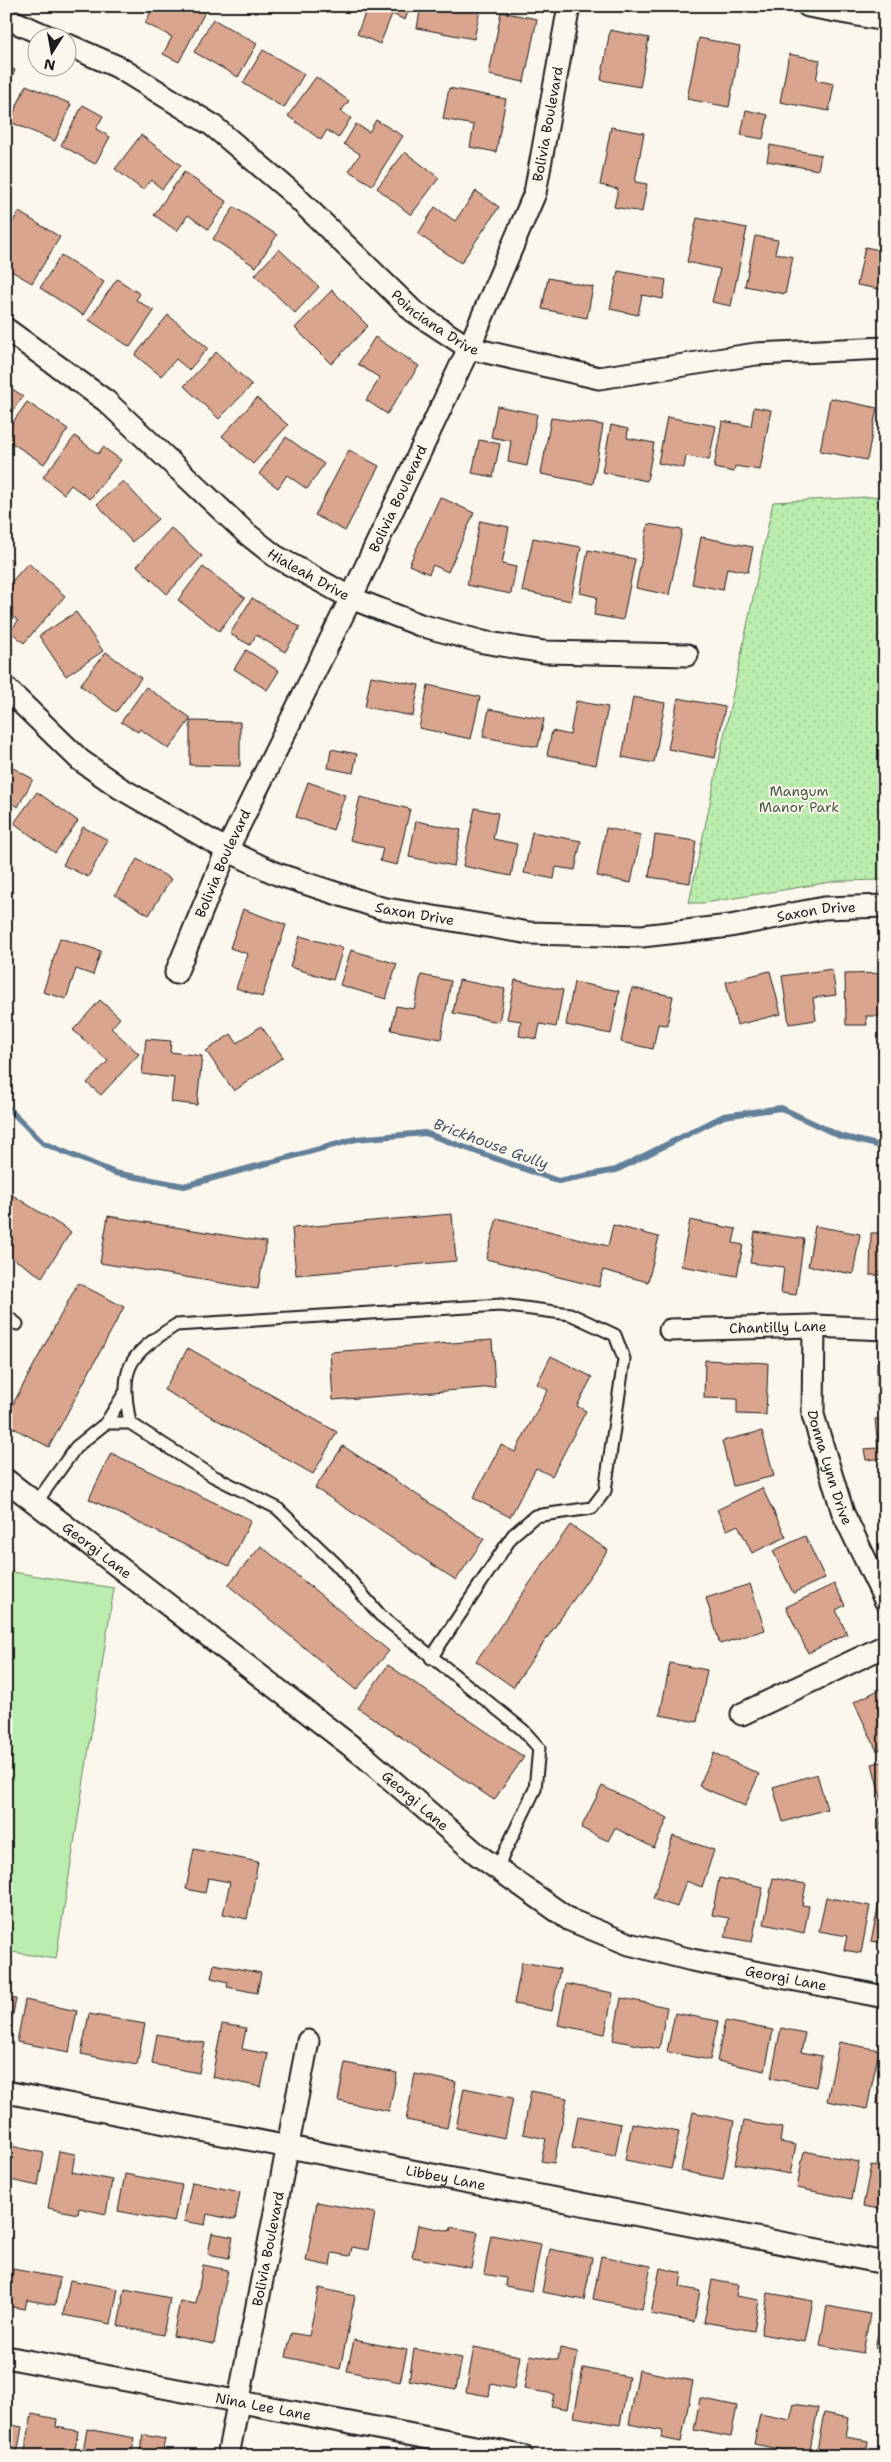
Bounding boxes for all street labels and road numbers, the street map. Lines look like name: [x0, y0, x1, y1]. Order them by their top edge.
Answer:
street label: Bolivia Boulevard: [528, 65, 567, 183]
street label: Poinciana Drive: [387, 286, 481, 359]
street label: Bolivia Boulevard: [365, 442, 431, 555]
street label: Hialeah Drive: [264, 544, 353, 604]
street label: Bolivia Boulevard: [191, 806, 255, 920]
street label: Saxon Drive: [373, 898, 456, 929]
street label: Saxon Drive: [775, 898, 856, 926]
street label: Chantilly Lane: [729, 1317, 827, 1337]
street label: Donna Lynn Drive: [804, 1410, 856, 1528]
street label: Georgi Lane: [59, 1518, 135, 1583]
street label: Georgi Lane: [378, 1767, 452, 1834]
street label: Georgi Lane: [744, 1961, 828, 1995]
street label: Libbey Lane: [404, 2161, 487, 2194]
street label: Bolivia Boulevard: [248, 2190, 288, 2308]
street label: Nina Lee Lane: [214, 2388, 313, 2424]

